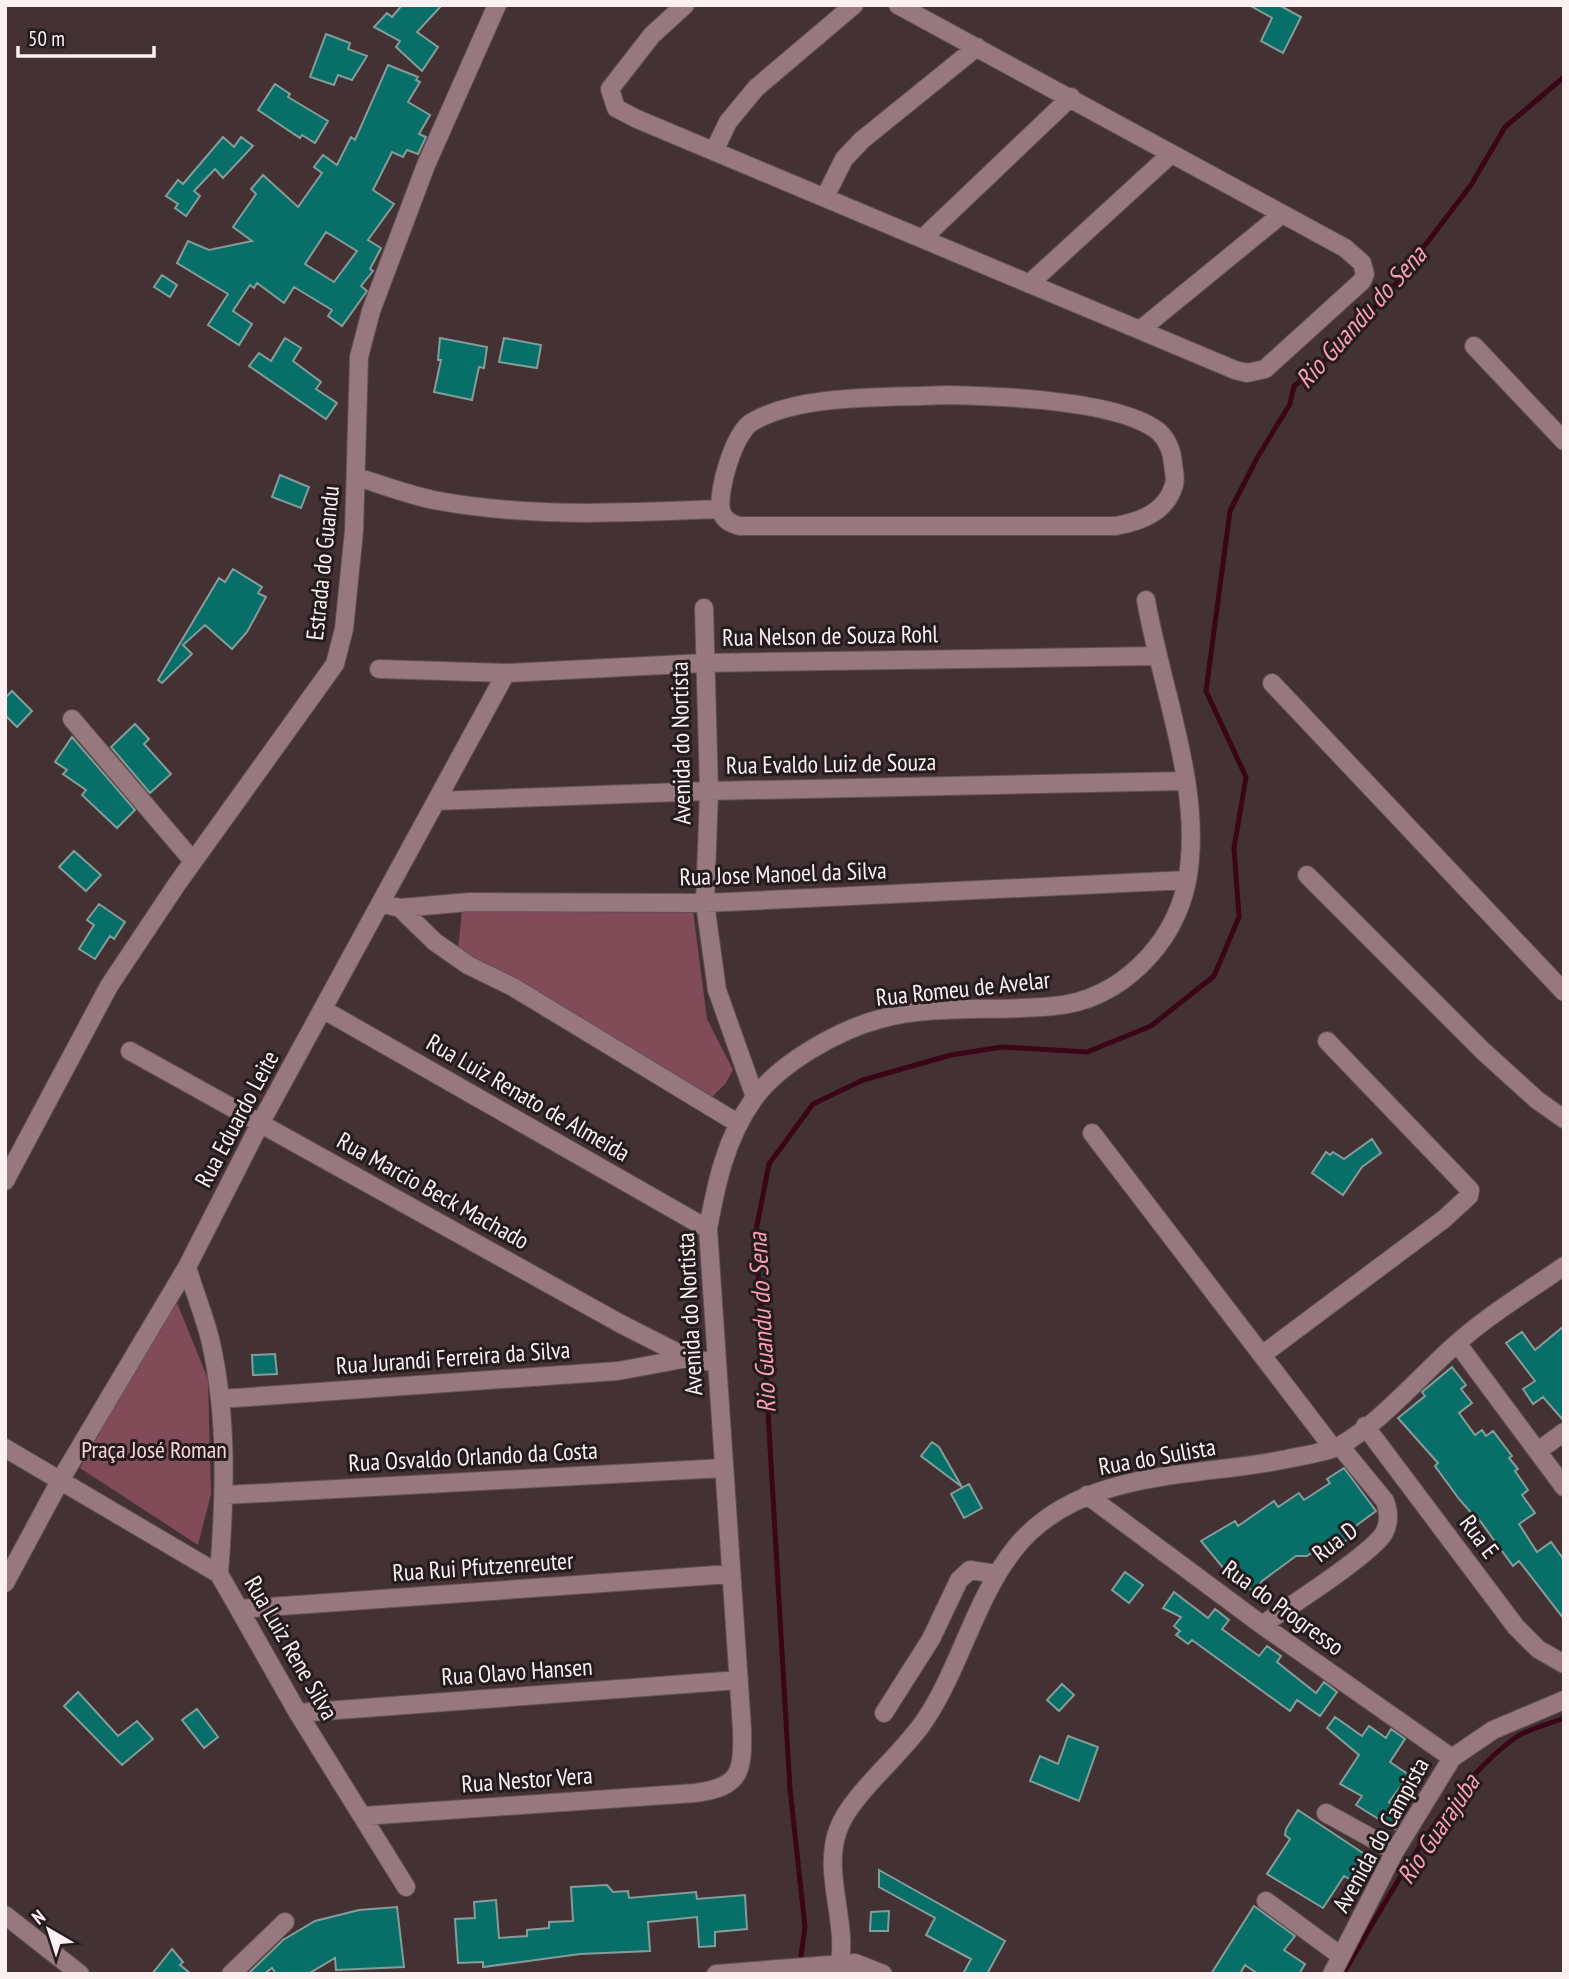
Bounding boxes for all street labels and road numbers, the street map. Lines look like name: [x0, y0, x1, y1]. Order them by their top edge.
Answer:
street label: Estrada do Guandu: [299, 484, 346, 642]
street label: Rua Nelson de Souza Rohl: [722, 618, 939, 653]
street label: Avenida do Nortista: [664, 661, 697, 825]
street label: Rua Evaldo Luiz de Souza: [726, 746, 936, 781]
street label: Rua Jose Manoel da Silva: [679, 854, 887, 893]
street label: Rua Romeu de Avelar: [874, 964, 1052, 1013]
street label: Rua Luiz Renato de Almeida: [421, 1027, 636, 1168]
street label: Rua Eduardo Leite: [188, 1045, 285, 1192]
street label: Rua Marcio Beck Machado: [332, 1125, 535, 1256]
street label: Avenida do Nortista: [670, 1232, 709, 1396]
street label: Rua Jurandi Ferreira da Silva: [335, 1334, 571, 1381]
street label: Rua do Sulista: [1096, 1431, 1218, 1482]
street label: Rua Osvaldo Orlando da Costa: [347, 1434, 598, 1479]
street label: Rua E: [1453, 1509, 1506, 1565]
street label: Rua D: [1306, 1514, 1364, 1569]
street label: Rua Rui Pfutzenreuter: [391, 1545, 575, 1588]
street label: Rua do Progresso: [1216, 1553, 1350, 1662]
street label: Rua Luiz Rene Silva: [238, 1570, 345, 1725]
street label: Rua Olavo Hansen: [440, 1651, 594, 1692]
street label: Avenida do Campista: [1325, 1752, 1436, 1918]
street label: Rua Nestor Vera: [460, 1759, 594, 1800]

